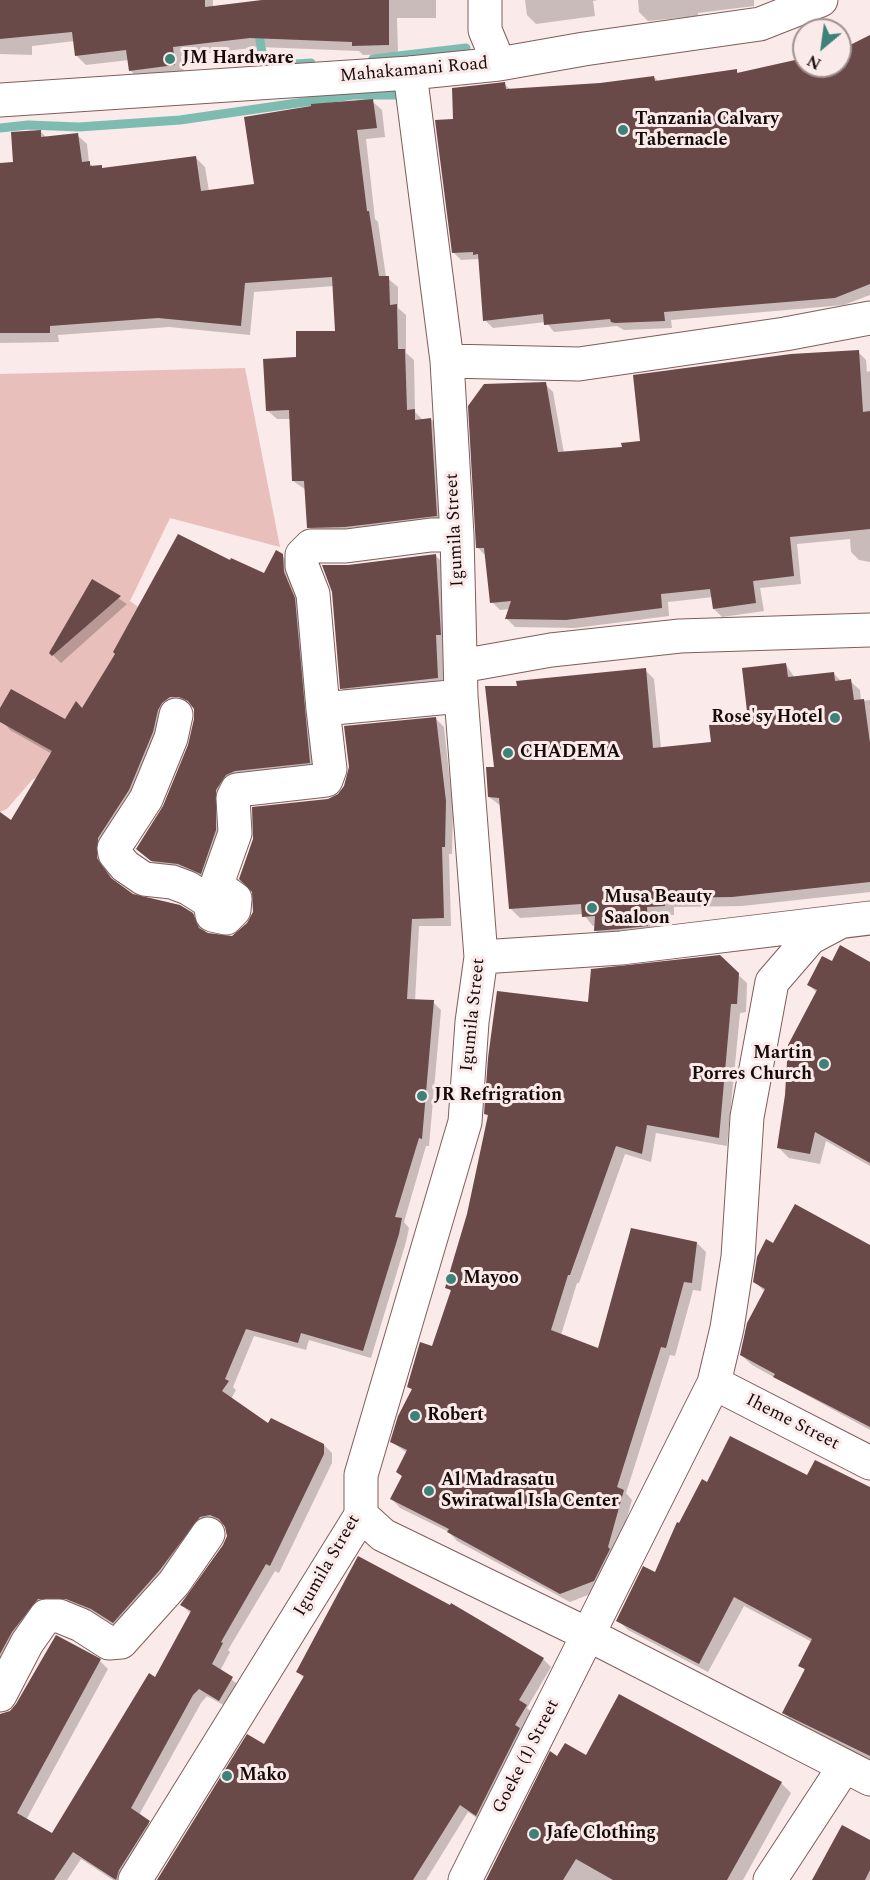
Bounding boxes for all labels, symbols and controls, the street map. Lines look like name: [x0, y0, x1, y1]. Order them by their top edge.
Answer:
north arrow: [792, 18, 852, 78]
place label: JM Hardware: [182, 48, 294, 70]
text: N: [803, 48, 826, 76]
marker: JM Hardware: [163, 52, 177, 66]
street label: Mahakamani Road: [339, 54, 489, 88]
place label: Tanzania Calvary Tabernacle: [635, 109, 779, 152]
marker: Tanzania Calvary Tabernacle: [616, 123, 630, 137]
street label: Igumila Street: [442, 473, 470, 587]
place label: Rose'sy Hotel: [711, 707, 823, 729]
marker: Rose'sy Hotel: [828, 711, 842, 725]
place label: CHADEMA: [520, 742, 620, 764]
marker: CHADEMA: [501, 746, 515, 760]
place label: Musa Beauty Saaloon: [604, 887, 712, 930]
marker: Musa Beauty Saaloon: [585, 901, 599, 915]
street label: Igumila Street: [457, 957, 491, 1073]
place label: Martin Porres Church: [692, 1043, 812, 1086]
marker: Martin Porres Church: [817, 1057, 831, 1071]
place label: JR Refrigration: [434, 1085, 562, 1107]
marker: JR Refrigration: [415, 1089, 429, 1103]
place label: Mayoo: [463, 1268, 519, 1290]
marker: Mayoo: [444, 1272, 458, 1286]
street label: Iheme Street: [742, 1390, 842, 1456]
place label: Robert: [427, 1405, 484, 1427]
marker: Robert: [408, 1409, 422, 1423]
place label: Al Madrasatu Swiratwal Isla Center: [441, 1470, 619, 1512]
marker: Al Madrasatu Swiratwal Isla Center: [422, 1484, 436, 1498]
street label: Igumila Street: [290, 1511, 366, 1621]
street label: Goeke (1) Street: [489, 1696, 565, 1818]
place label: Mako: [239, 1765, 286, 1787]
marker: Mako: [220, 1769, 234, 1783]
place label: Jafe Clothing: [546, 1823, 656, 1845]
marker: Jafe Clothing: [527, 1827, 541, 1841]

